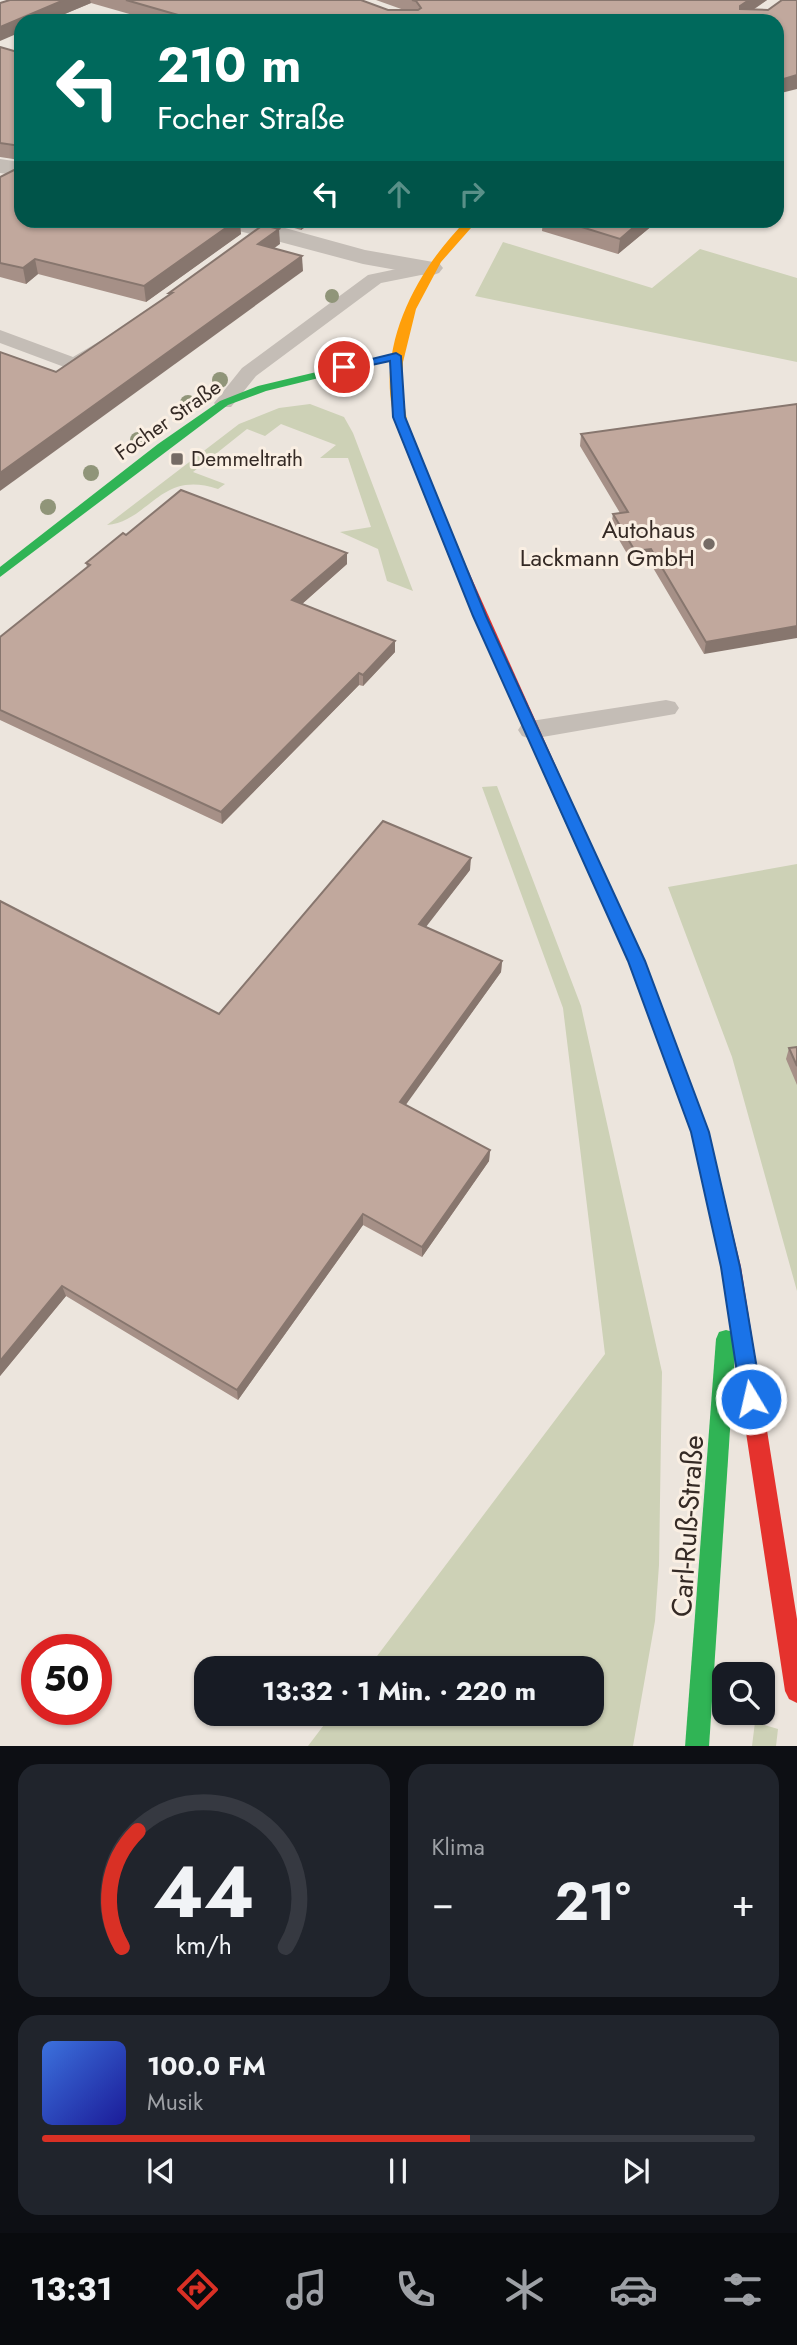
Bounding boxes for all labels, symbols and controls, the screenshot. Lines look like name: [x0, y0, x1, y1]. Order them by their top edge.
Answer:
text: 210 m: [157, 30, 301, 100]
icon: left: [42, 42, 133, 133]
text: Focher Straße: [157, 95, 345, 141]
icon: left: [307, 175, 345, 213]
icon: ahead: [380, 175, 418, 213]
icon: right: [453, 175, 491, 213]
pin: [314, 337, 374, 397]
icon: arrive: [325, 348, 363, 386]
street label: Focher Straße: [109, 372, 227, 468]
place label: Demmeltrath: [191, 444, 303, 474]
marker: Demmeltrath: [169, 451, 185, 467]
place label: Autohaus Lackmann GmbH: [520, 512, 695, 575]
marker: Autohaus Lackmann GmbH: [701, 536, 717, 552]
position arrow: [714, 1362, 788, 1436]
street label: Carl-Ruß-Straße: [661, 1434, 714, 1618]
speed limit sign: 50: [21, 1634, 112, 1725]
map controls: [712, 1662, 775, 1725]
button: search: [712, 1662, 775, 1725]
text: 13:32 · 1 Min. · 220 m: [262, 1672, 536, 1710]
text: Klima: [432, 1830, 485, 1864]
text: 44: [153, 1839, 255, 1944]
text: 21°: [555, 1864, 631, 1940]
text: −: [432, 1875, 454, 1930]
text: +: [732, 1875, 755, 1930]
text: km/h: [175, 1926, 232, 1962]
text: 100.0 FM: [147, 2047, 266, 2085]
text: Musik: [147, 2085, 203, 2119]
icon: previous: [142, 2152, 180, 2190]
icon: pause: [379, 2152, 417, 2190]
icon: next: [617, 2152, 655, 2190]
icon: directions: [173, 2265, 222, 2314]
icon: music: [282, 2265, 331, 2314]
icon: phone: [391, 2265, 440, 2314]
icon: climate: [500, 2265, 549, 2314]
icon: car: [609, 2265, 658, 2314]
icon: filters: [718, 2265, 767, 2314]
text: 13:31: [30, 2266, 113, 2312]

